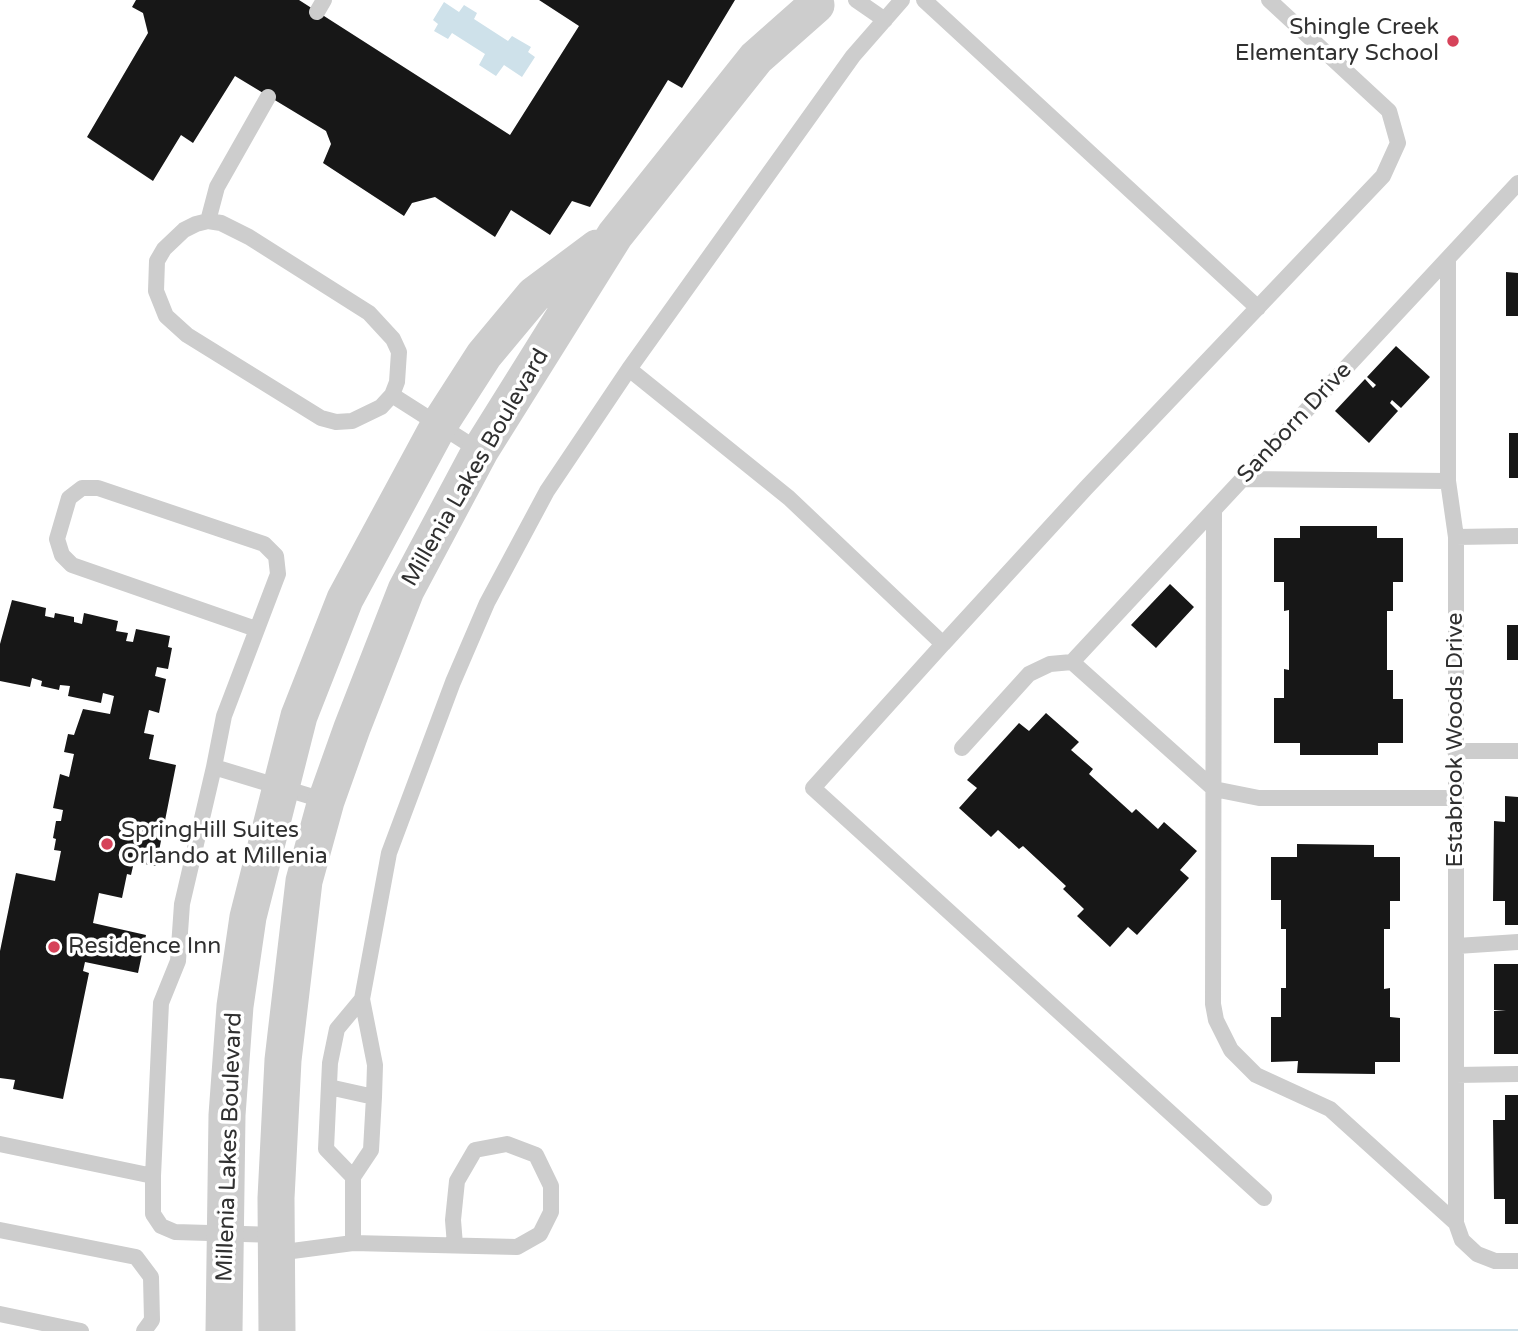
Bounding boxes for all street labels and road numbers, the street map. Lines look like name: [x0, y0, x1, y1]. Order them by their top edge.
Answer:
street label: Millenia Lakes Boulevard: [397, 344, 555, 592]
street label: Sanborn Drive: [1232, 357, 1358, 489]
street label: Estabrook Woods Drive: [1442, 612, 1470, 868]
street label: Millenia Lakes Boulevard: [212, 1012, 248, 1282]

